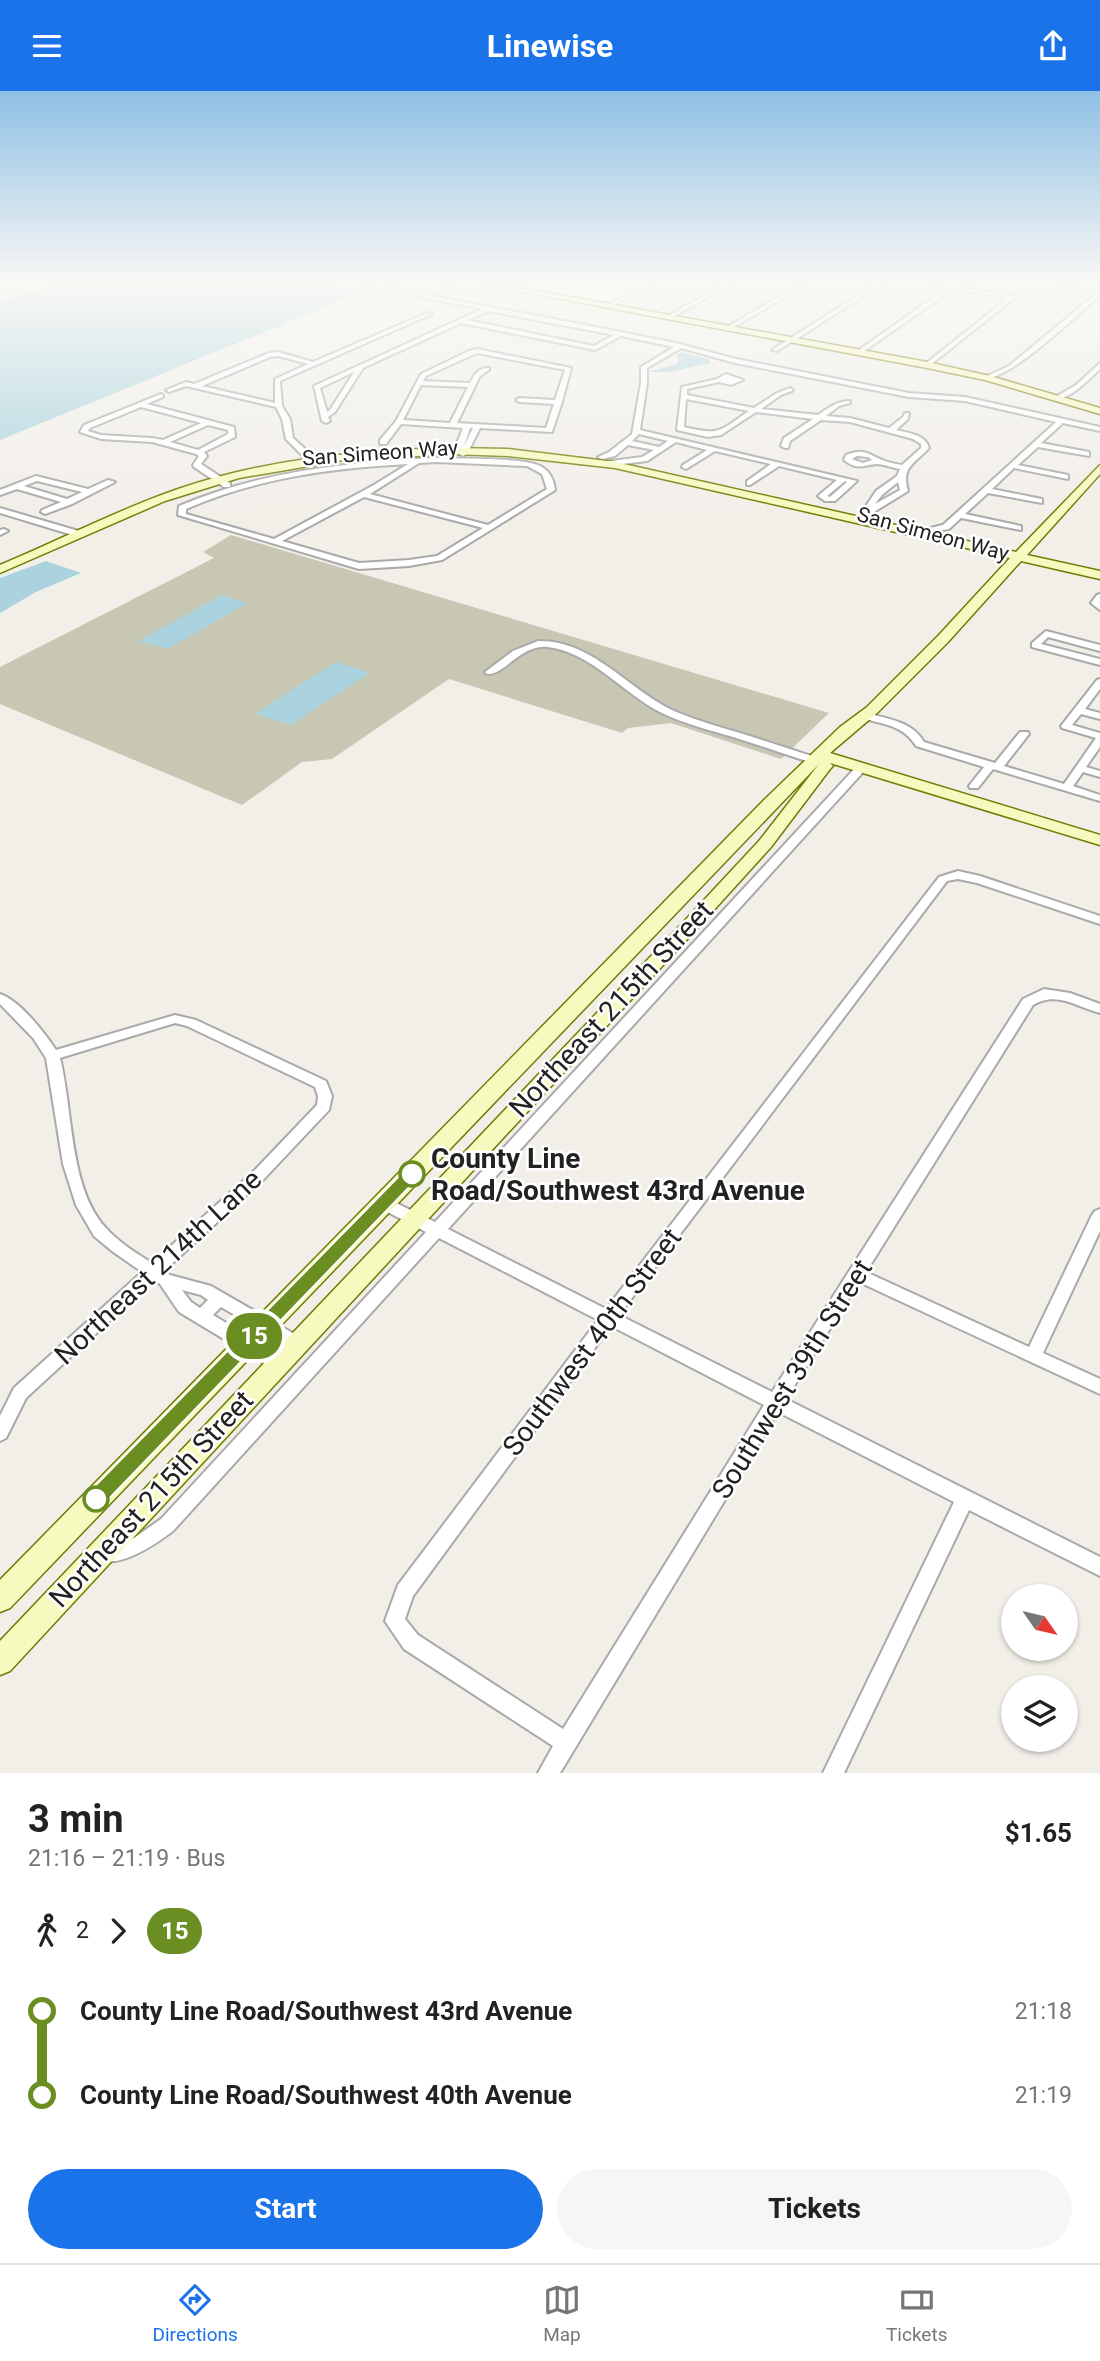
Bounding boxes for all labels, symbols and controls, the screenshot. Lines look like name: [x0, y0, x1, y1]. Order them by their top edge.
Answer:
icon: menu: [28, 27, 66, 65]
text: Linewise: [487, 27, 613, 65]
icon: share: [1034, 27, 1072, 65]
street label: San Simeon Way: [301, 436, 459, 470]
street label: San Simeon Way: [854, 502, 1012, 566]
street label: Northeast 215th Street: [502, 894, 720, 1124]
place label: County Line Road/Southwest 43rd Avenue: [431, 1142, 805, 1207]
marker: County Line Road/Southwest 43rd Avenue: [399, 1161, 425, 1187]
street label: Northeast 214th Lane: [48, 1163, 268, 1371]
street label: Southwest 40th Street: [496, 1222, 688, 1462]
street label: Southwest 39th Street: [705, 1253, 879, 1505]
line badge: 15: [222, 1313, 286, 1359]
text: 15: [240, 1322, 268, 1350]
street label: Northeast 215th Street: [42, 1384, 260, 1614]
unlabelled marker: [83, 1486, 109, 1512]
north arrow: [1001, 1584, 1078, 1661]
map controls: [1001, 1584, 1078, 1752]
button: layers: [1001, 1675, 1078, 1752]
text: 3 min: [28, 1797, 124, 1841]
text: $1.65: [1005, 1818, 1072, 1848]
text: 21:16 – 21:19 · Bus: [28, 1845, 225, 1872]
icon: walk: [28, 1912, 66, 1950]
icon: forward: [99, 1912, 137, 1950]
text: 2: [76, 1917, 89, 1944]
text: 15: [161, 1917, 188, 1945]
text: County Line Road/Southwest 43rd Avenue: [80, 1996, 572, 2026]
text: 21:18: [1015, 1998, 1072, 2025]
text: County Line Road/Southwest 40th Avenue: [80, 2080, 572, 2110]
text: 21:19: [1015, 2082, 1072, 2109]
button: Start: [28, 2169, 543, 2249]
button: Tickets: [557, 2169, 1072, 2249]
tab: Directions: [153, 2281, 238, 2346]
tab: Map: [543, 2281, 581, 2346]
tab: Tickets: [886, 2281, 947, 2346]

